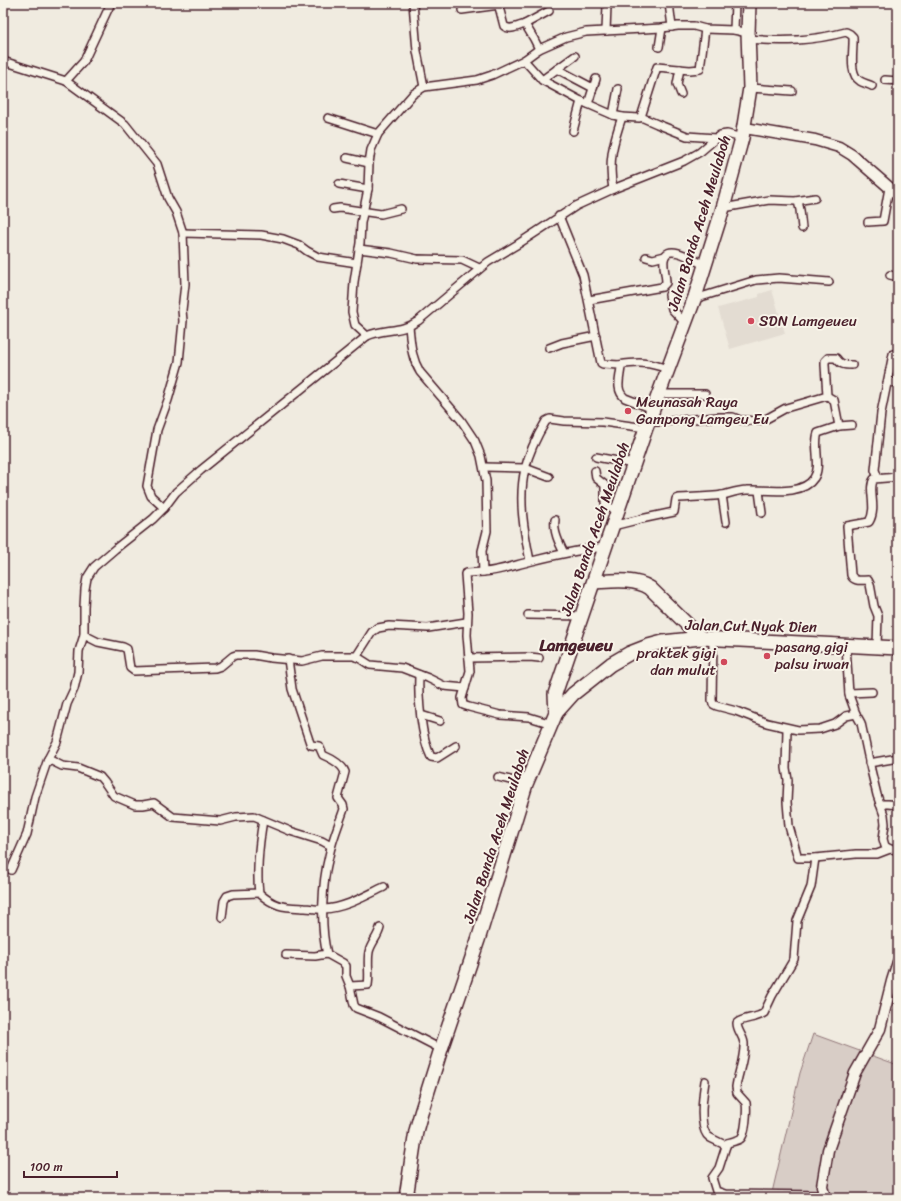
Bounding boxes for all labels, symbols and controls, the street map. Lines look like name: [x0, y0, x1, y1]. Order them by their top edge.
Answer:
street label: Jalan Banda Aceh Meulaboh: [660, 132, 738, 315]
place label: SDN Lamgeueu: [759, 308, 857, 334]
marker: SDN Lamgeueu: [746, 316, 756, 326]
place label: Meunasah Raya Gampong Lamgeu Eu: [636, 389, 769, 432]
marker: Meunasah Raya Gampong Lamgeu Eu: [623, 406, 633, 416]
street label: Jalan Banda Aceh Meulaboh: [553, 438, 637, 620]
street label: Jalan Cut Nyak Dien: [684, 612, 817, 640]
district label: Lamgeueu: [539, 630, 614, 660]
place label: pasang gigi palsu irwan: [774, 634, 849, 677]
place label: praktek gigi dan mulut: [636, 640, 717, 683]
marker: pasang gigi palsu irwan: [762, 651, 772, 661]
marker: praktek gigi dan mulut: [719, 657, 729, 667]
street label: Jalan Banda Aceh Meulaboh: [455, 745, 537, 928]
scale bar: [24, 1153, 117, 1179]
text: 100 m: [30, 1156, 63, 1178]

